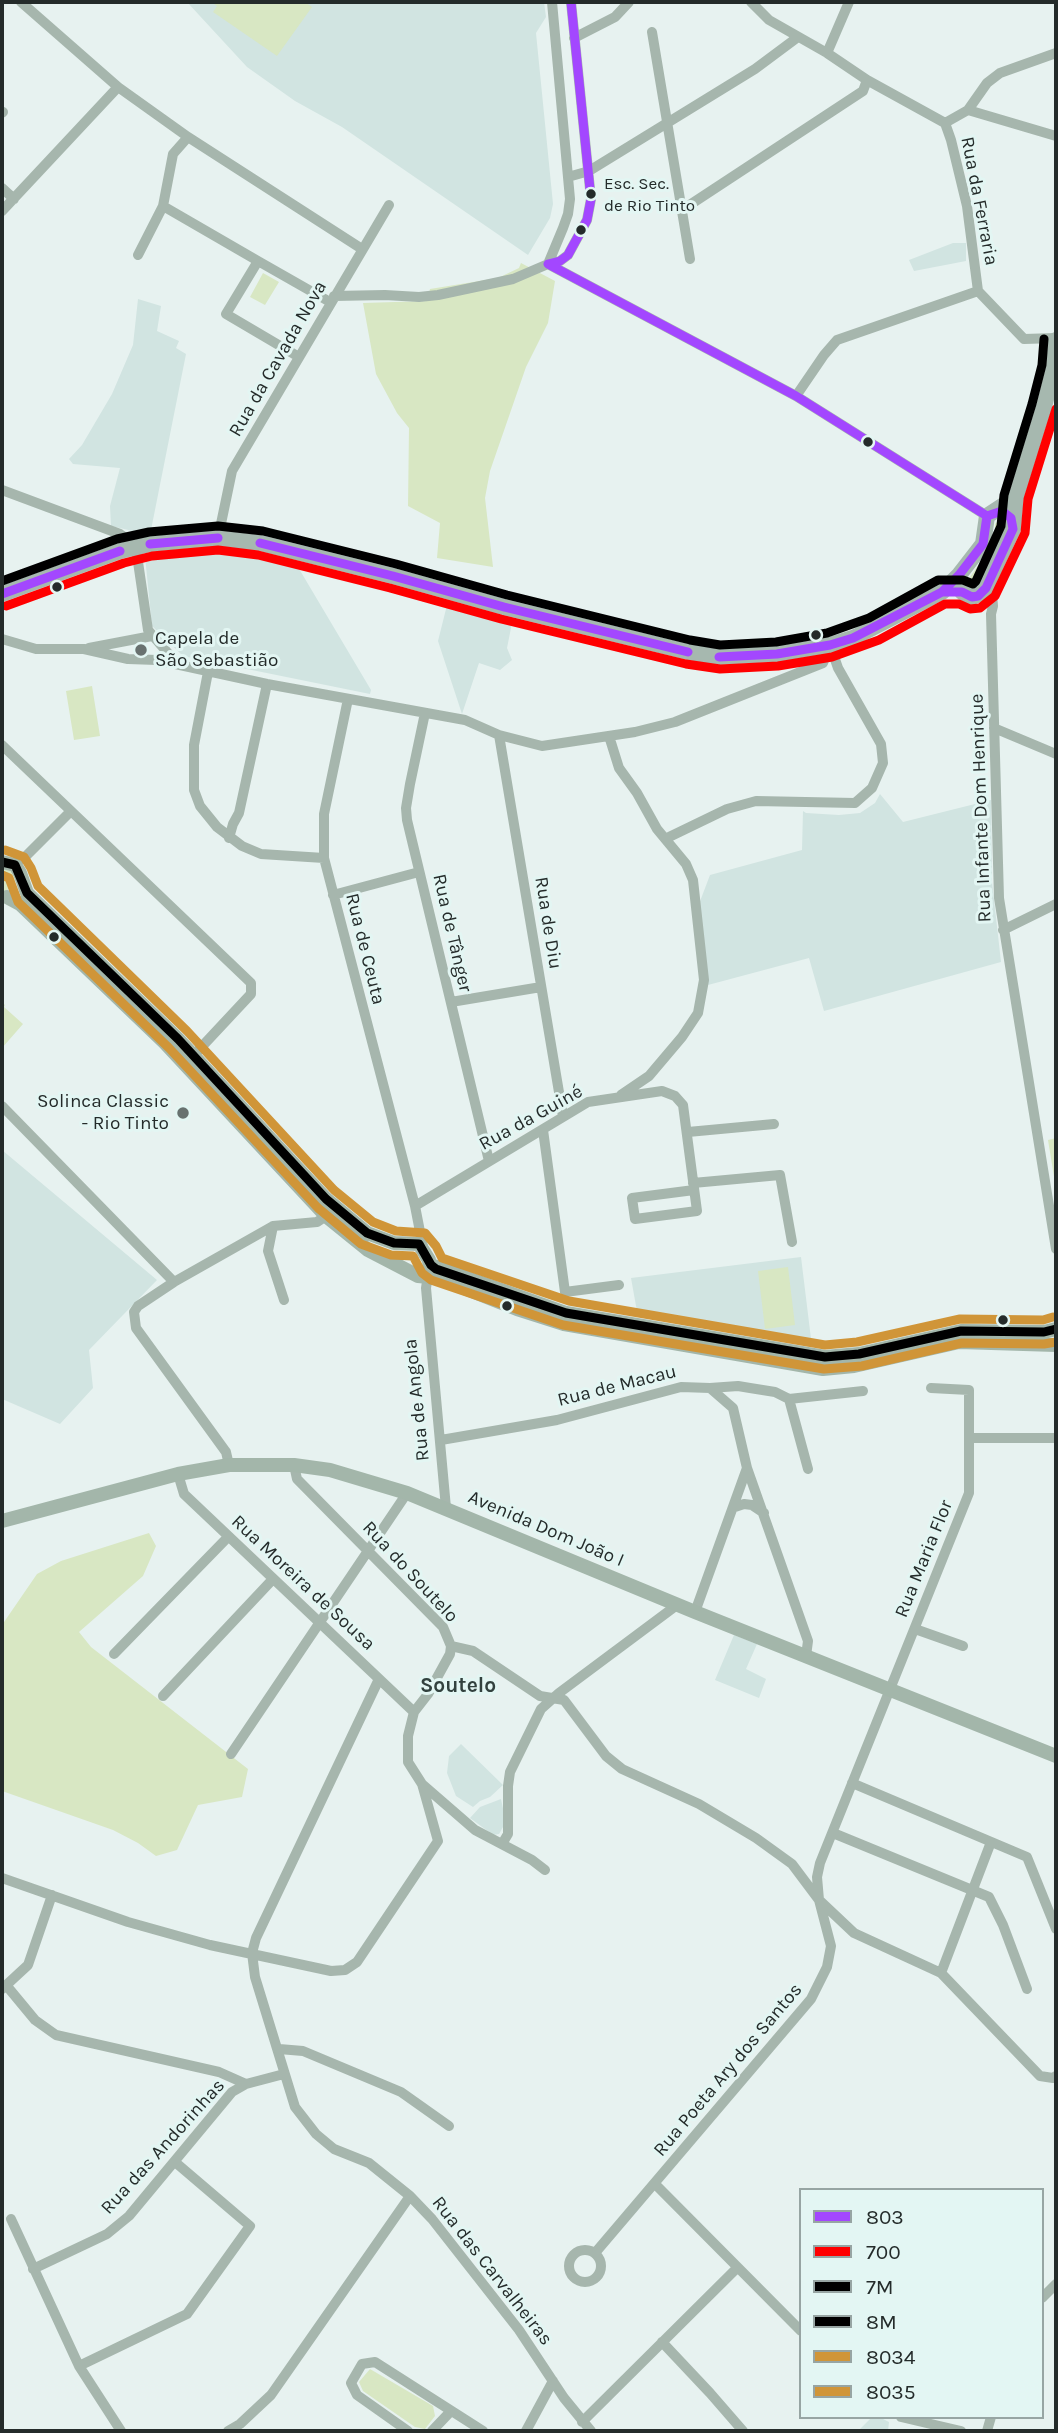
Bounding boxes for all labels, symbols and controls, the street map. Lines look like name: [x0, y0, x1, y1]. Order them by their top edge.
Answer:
street label: Rua da Ferraria: [955, 135, 1003, 267]
place label: Esc. Sec. de Rio Tinto: [604, 174, 695, 214]
marker: Esc. Sec. de Rio Tinto: [584, 187, 598, 201]
unlabelled marker: [574, 223, 588, 237]
street label: Rua da Cavada Nova: [224, 277, 332, 441]
unlabelled marker: [861, 435, 875, 449]
unlabelled marker: [50, 580, 64, 594]
place label: Capela de São Sebastião: [155, 628, 278, 672]
unlabelled marker: [809, 628, 823, 642]
marker: Capela de São Sebastião: [133, 642, 149, 658]
street label: Rua Infante Dom Henrique: [966, 693, 996, 923]
street label: Rua de Tânger: [427, 872, 477, 994]
street label: Rua de Diu: [529, 875, 567, 971]
street label: Rua de Ceuta: [340, 891, 390, 1007]
unlabelled marker: [47, 930, 61, 944]
street label: Rua da Guiné: [475, 1080, 587, 1156]
place label: Solinca Classic - Rio Tinto: [37, 1091, 169, 1135]
marker: Solinca Classic - Rio Tinto: [175, 1105, 191, 1121]
unlabelled marker: [500, 1299, 514, 1313]
unlabelled marker: [996, 1313, 1010, 1327]
street label: Rua de Angola: [399, 1338, 435, 1462]
street label: Rua de Macau: [555, 1360, 679, 1412]
street label: Avenida Dom João I: [465, 1486, 627, 1572]
street label: Rua Maria Flor: [890, 1497, 958, 1621]
street label: Rua Moreira de Sousa: [226, 1511, 380, 1655]
street label: Rua do Soutelo: [357, 1517, 463, 1627]
district label: Soutelo: [420, 1673, 496, 1699]
street label: Rua Poeta Ary dos Santos: [649, 1979, 807, 2161]
street label: Rua das Andorinhas: [96, 2075, 230, 2219]
legend: [799, 2188, 1044, 2419]
street label: Rua das Carvalheiras: [427, 2192, 557, 2350]
text: 803: [866, 2205, 904, 2229]
text: 700: [866, 2240, 901, 2264]
text: 7M: [866, 2275, 894, 2299]
text: 8M: [866, 2310, 897, 2334]
text: 8034: [866, 2345, 916, 2369]
text: 8035: [866, 2380, 916, 2404]

